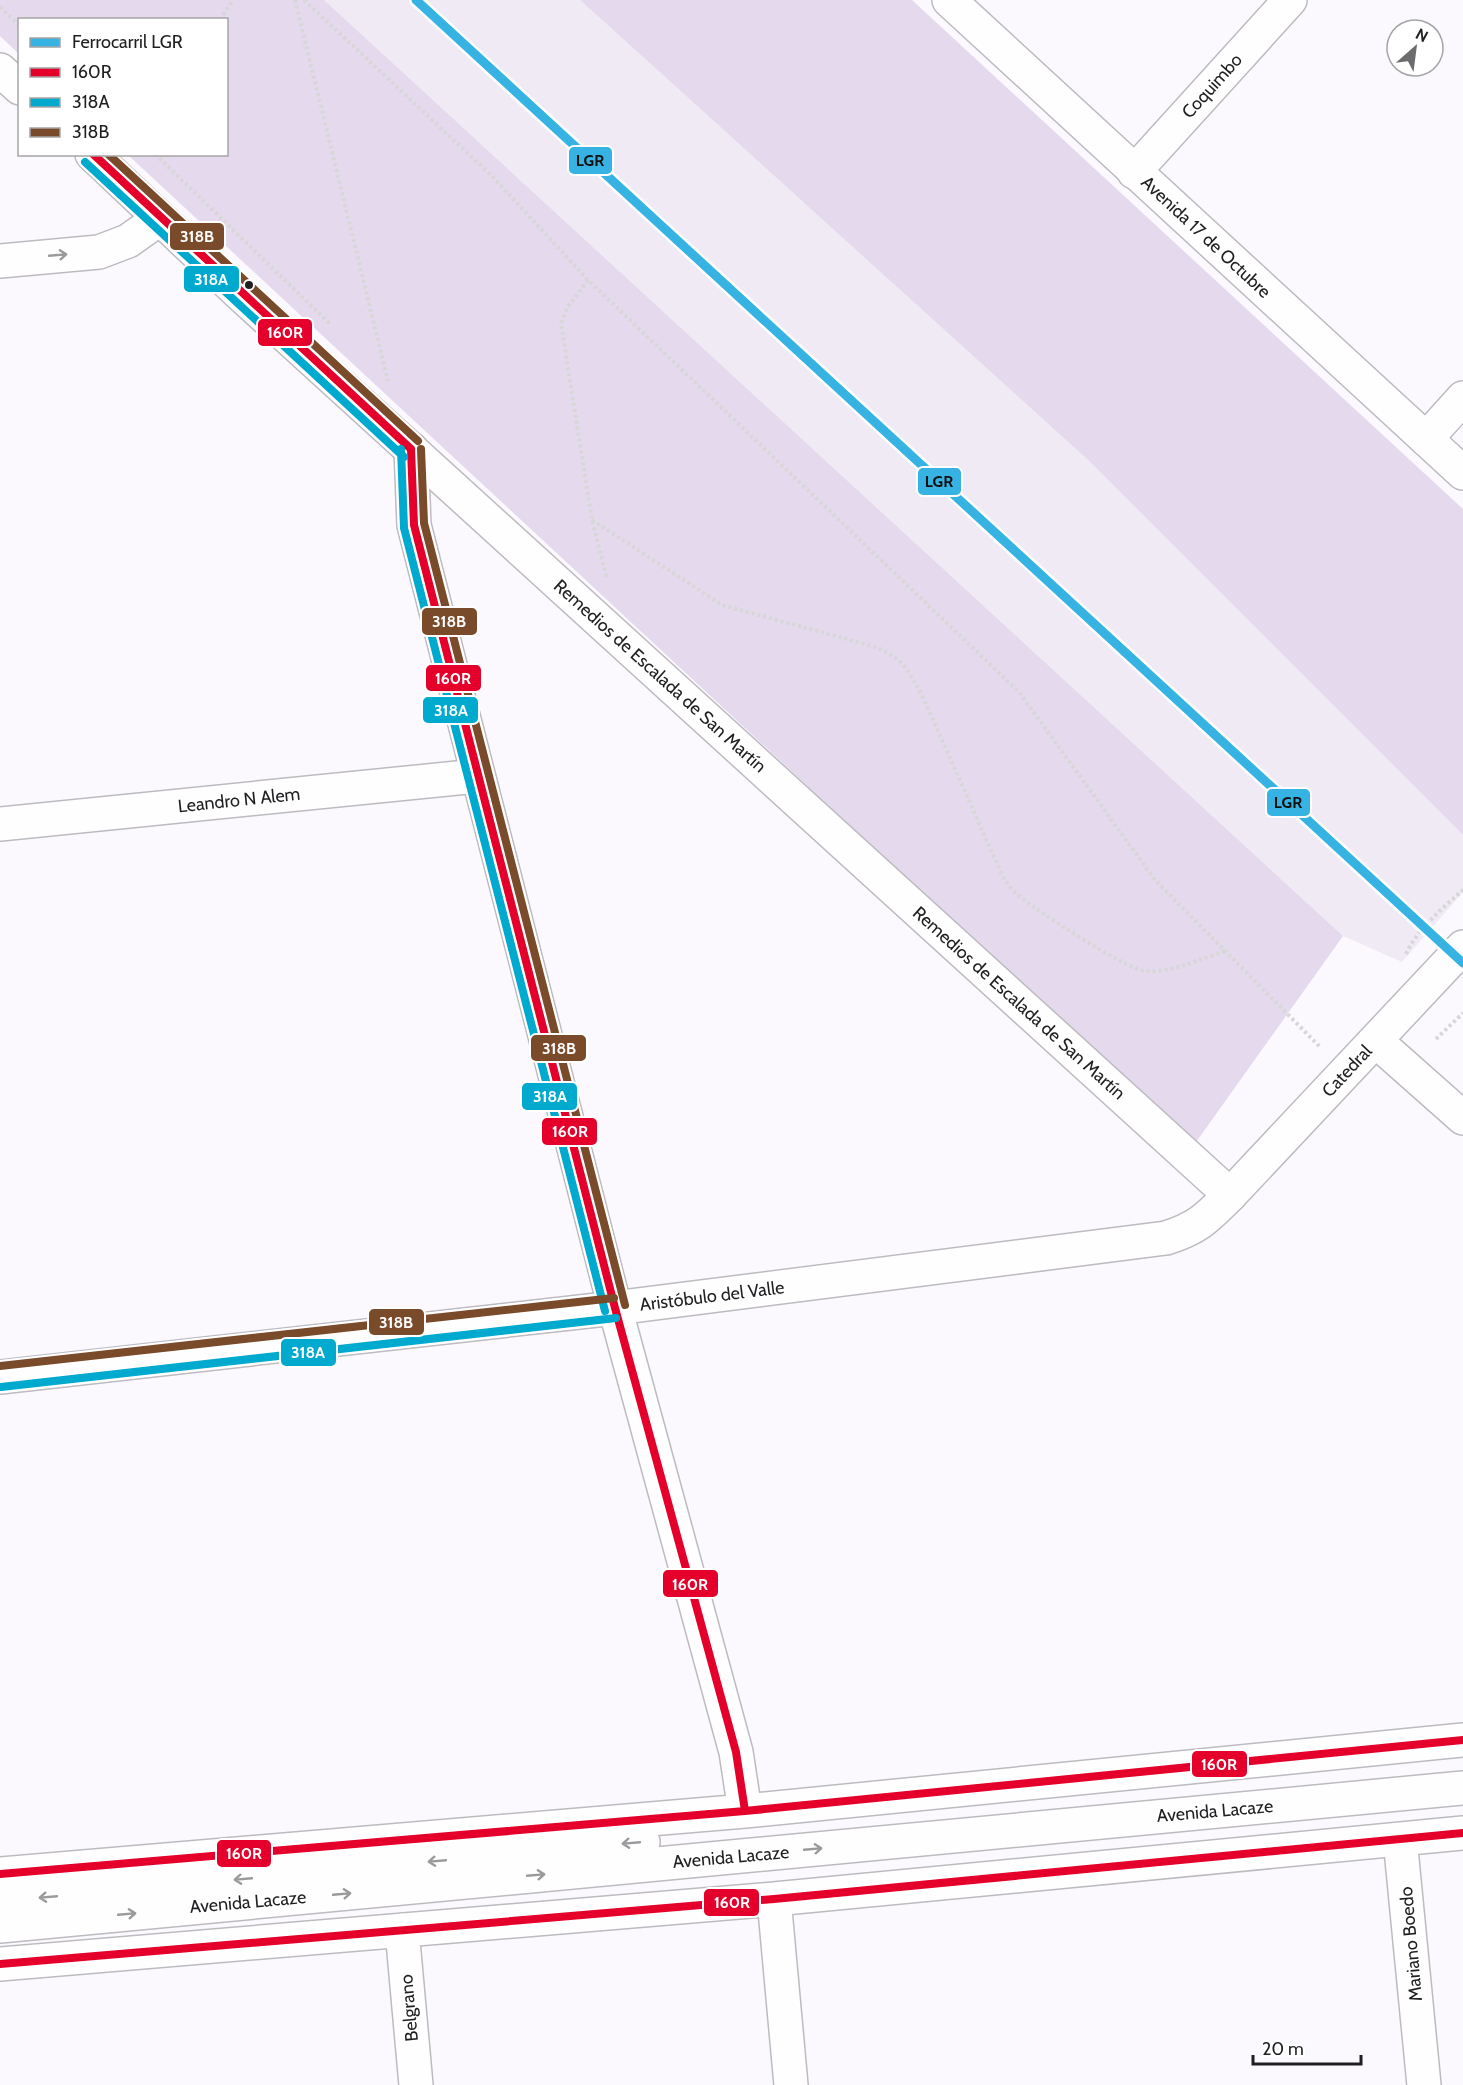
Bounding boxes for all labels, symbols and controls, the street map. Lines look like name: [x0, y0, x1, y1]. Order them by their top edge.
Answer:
legend: [18, 18, 228, 156]
north arrow: [1385, 18, 1445, 78]
text: N: [1412, 24, 1431, 46]
text: Ferrocarril LGR: [72, 31, 183, 53]
street label: Coquimbo: [1177, 49, 1247, 123]
text: 160R: [72, 61, 112, 83]
text: 318A: [72, 91, 110, 113]
text: 318B: [72, 121, 110, 143]
line badge: LGR: [568, 146, 613, 175]
text: LGR: [576, 151, 604, 170]
street label: Avenida 17 de Octubre: [1137, 171, 1275, 303]
line badge: 318B: [169, 222, 225, 251]
text: 318B: [180, 227, 214, 246]
one-way arrow: [48, 249, 68, 260]
line badge: 318A: [183, 265, 240, 293]
text: 318A: [194, 270, 228, 289]
unlabelled marker: [243, 279, 255, 291]
line badge: 160R: [257, 318, 313, 347]
text: 160R: [267, 323, 303, 342]
line badge: LGR: [917, 467, 962, 496]
text: LGR: [925, 472, 953, 491]
street label: Remedios de Escalada de San Martín: [549, 575, 771, 777]
line badge: 318B: [421, 607, 478, 636]
text: 318B: [432, 612, 466, 631]
line badge: 160R: [425, 664, 482, 692]
text: 160R: [435, 669, 471, 688]
line badge: 318A: [422, 696, 479, 724]
text: 318A: [434, 701, 468, 720]
street label: Leandro N Alem: [177, 783, 301, 817]
line badge: LGR: [1266, 788, 1311, 817]
text: LGR: [1274, 793, 1302, 812]
street label: Remedios de Escalada de San Martín: [908, 902, 1130, 1104]
line badge: 318B: [530, 1034, 587, 1062]
text: 318B: [542, 1039, 576, 1058]
street label: Catedral: [1317, 1040, 1377, 1102]
line badge: 318A: [521, 1082, 578, 1111]
text: 318A: [533, 1087, 567, 1106]
line badge: 160R: [541, 1117, 598, 1146]
text: 160R: [552, 1122, 588, 1141]
street label: Aristóbulo del Valle: [638, 1276, 786, 1316]
line badge: 318B: [368, 1308, 425, 1336]
text: 318B: [379, 1313, 413, 1332]
line badge: 318A: [280, 1338, 337, 1367]
text: 318A: [291, 1343, 325, 1362]
line badge: 160R: [662, 1569, 719, 1598]
text: 160R: [672, 1575, 708, 1594]
line badge: 160R: [1191, 1750, 1248, 1778]
text: 160R: [1201, 1755, 1237, 1774]
street label: Avenida Lacaze: [1156, 1795, 1274, 1827]
one-way arrow: [622, 1838, 641, 1849]
line badge: 160R: [216, 1839, 272, 1868]
street label: Avenida Lacaze: [672, 1841, 790, 1873]
one-way arrow: [803, 1843, 823, 1854]
text: 160R: [226, 1844, 262, 1863]
one-way arrow: [427, 1856, 447, 1867]
one-way arrow: [525, 1869, 545, 1880]
one-way arrow: [233, 1874, 253, 1885]
street label: Avenida Lacaze: [189, 1886, 307, 1918]
street label: Mariano Boedo: [1395, 1886, 1427, 2002]
one-way arrow: [331, 1888, 351, 1899]
line badge: 160R: [703, 1888, 760, 1917]
one-way arrow: [39, 1892, 59, 1903]
text: 160R: [714, 1893, 750, 1912]
one-way arrow: [116, 1908, 136, 1919]
street label: Belgrano: [395, 1973, 423, 2043]
scale bar: [1253, 2028, 1361, 2066]
text: 20 m: [1262, 2038, 1304, 2060]

